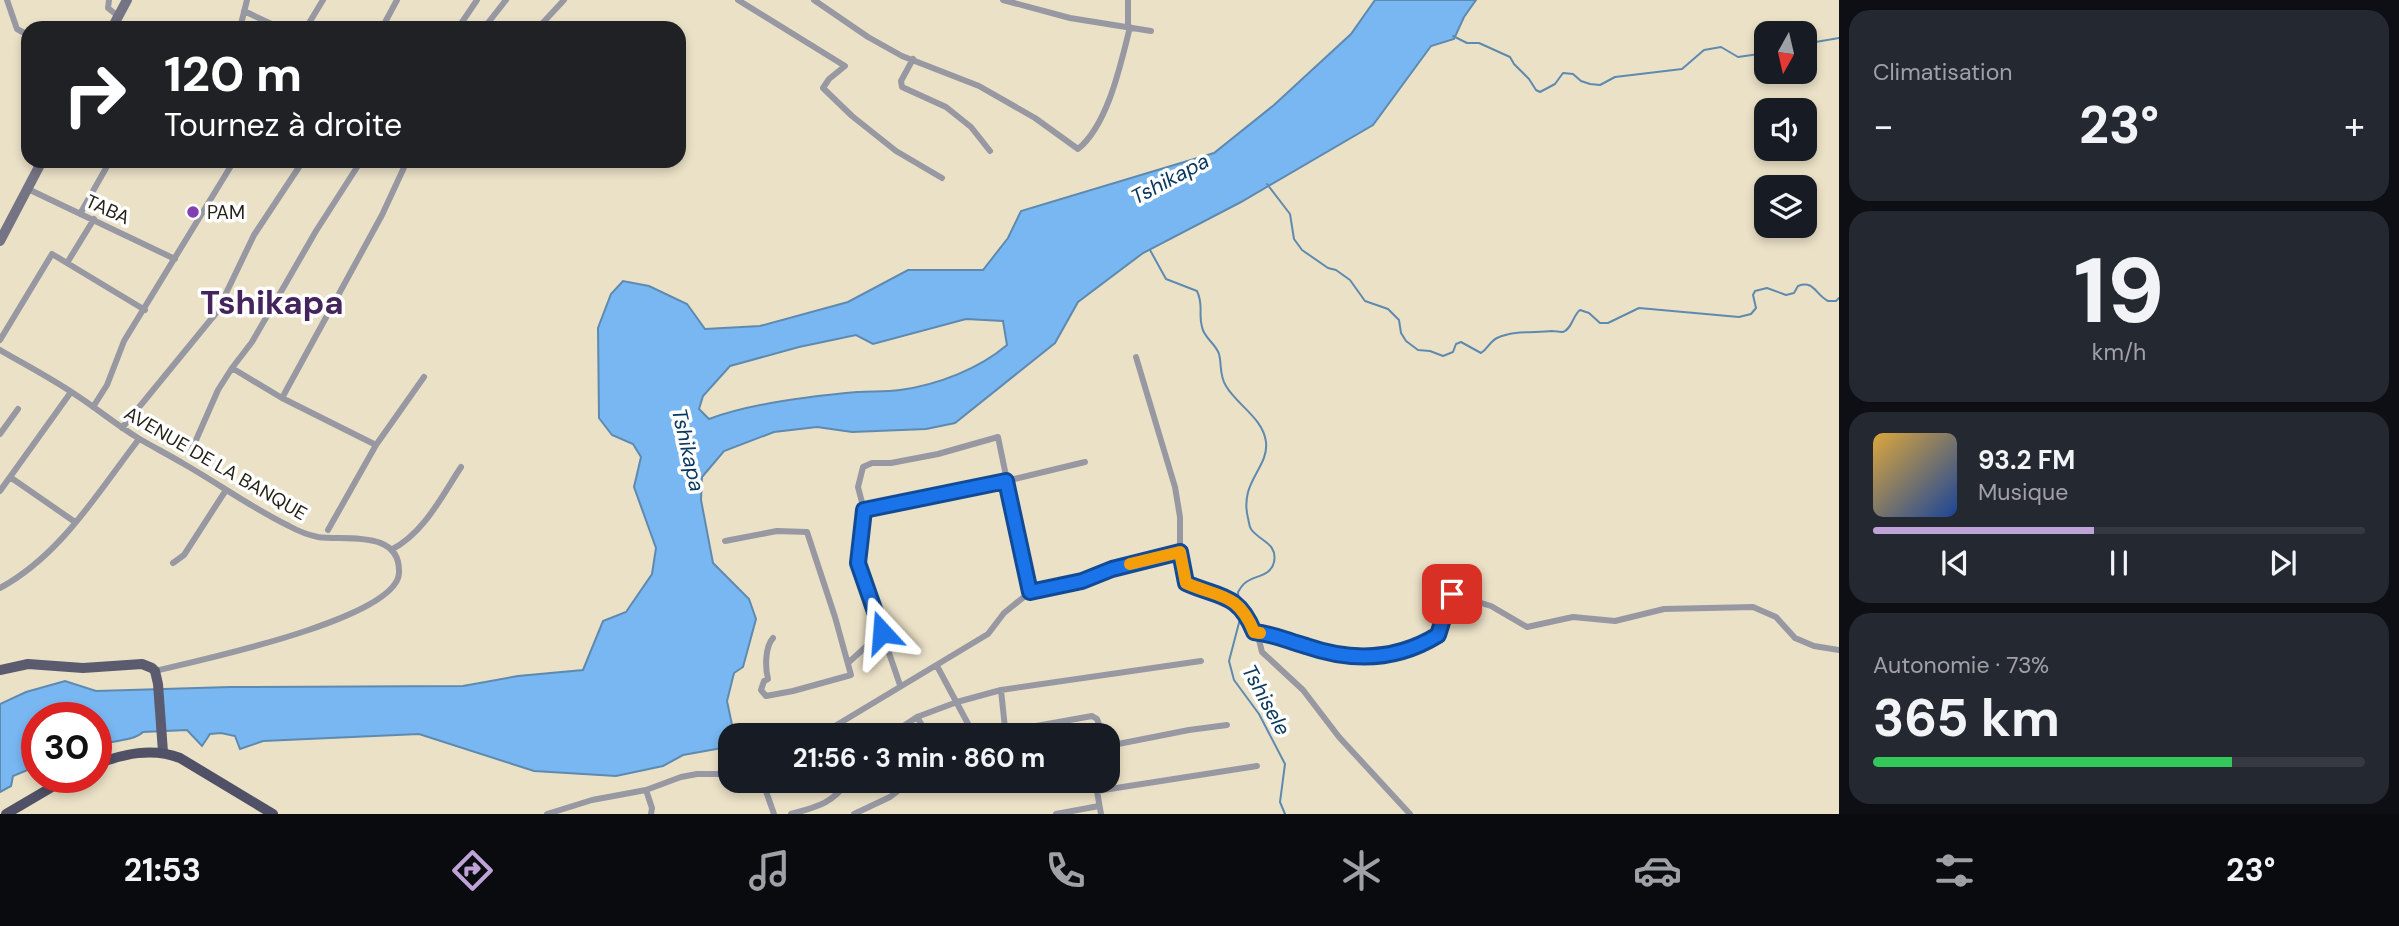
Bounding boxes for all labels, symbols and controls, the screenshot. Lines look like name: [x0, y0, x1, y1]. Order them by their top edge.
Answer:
north arrow: [1754, 21, 1816, 84]
map controls: [1754, 21, 1817, 238]
text: 120 m: [164, 42, 302, 106]
icon: right: [49, 49, 140, 140]
text: Climatisation: [1873, 57, 2012, 87]
text: 23°: [2079, 91, 2159, 159]
button: sound: [1754, 98, 1817, 161]
text: −: [1873, 101, 1894, 151]
text: +: [2344, 101, 2365, 151]
text: Tournez à droite: [164, 104, 402, 146]
water label: Tshikapa: [1126, 147, 1214, 211]
button: layers: [1754, 175, 1817, 238]
street label: TABA: [82, 189, 134, 230]
place label: PAM: [207, 200, 245, 225]
marker: PAM: [185, 204, 201, 220]
text: 19: [2074, 232, 2164, 350]
district label: Tshikapa: [200, 281, 344, 324]
text: km/h: [2092, 337, 2146, 367]
street label: AVENUE DE LA BANQUE: [120, 401, 312, 526]
water label: Tshikapa: [665, 406, 711, 494]
text: 93.2 FM: [1978, 443, 2075, 477]
text: Musique: [1978, 477, 2068, 507]
icon: previous: [1936, 544, 1974, 582]
icon: pause: [2100, 544, 2138, 582]
icon: next: [2264, 544, 2302, 582]
pin: [1422, 564, 1482, 624]
icon: arrive: [1433, 575, 1471, 613]
position arrow: [845, 595, 919, 669]
text: Autonomie · 73%: [1873, 650, 2049, 680]
water label: Tshisele: [1235, 660, 1297, 740]
text: 365 km: [1873, 684, 2060, 752]
speed limit sign: 30: [21, 702, 112, 793]
text: 21:56 · 3 min · 860 m: [793, 741, 1045, 775]
icon: directions: [448, 846, 497, 895]
icon: music: [745, 846, 794, 895]
icon: phone: [1041, 846, 1090, 895]
icon: climate: [1337, 846, 1386, 895]
icon: car: [1633, 846, 1682, 895]
icon: filters: [1930, 846, 1979, 895]
text: 21:53: [124, 849, 201, 891]
text: 23°: [2226, 849, 2275, 891]

